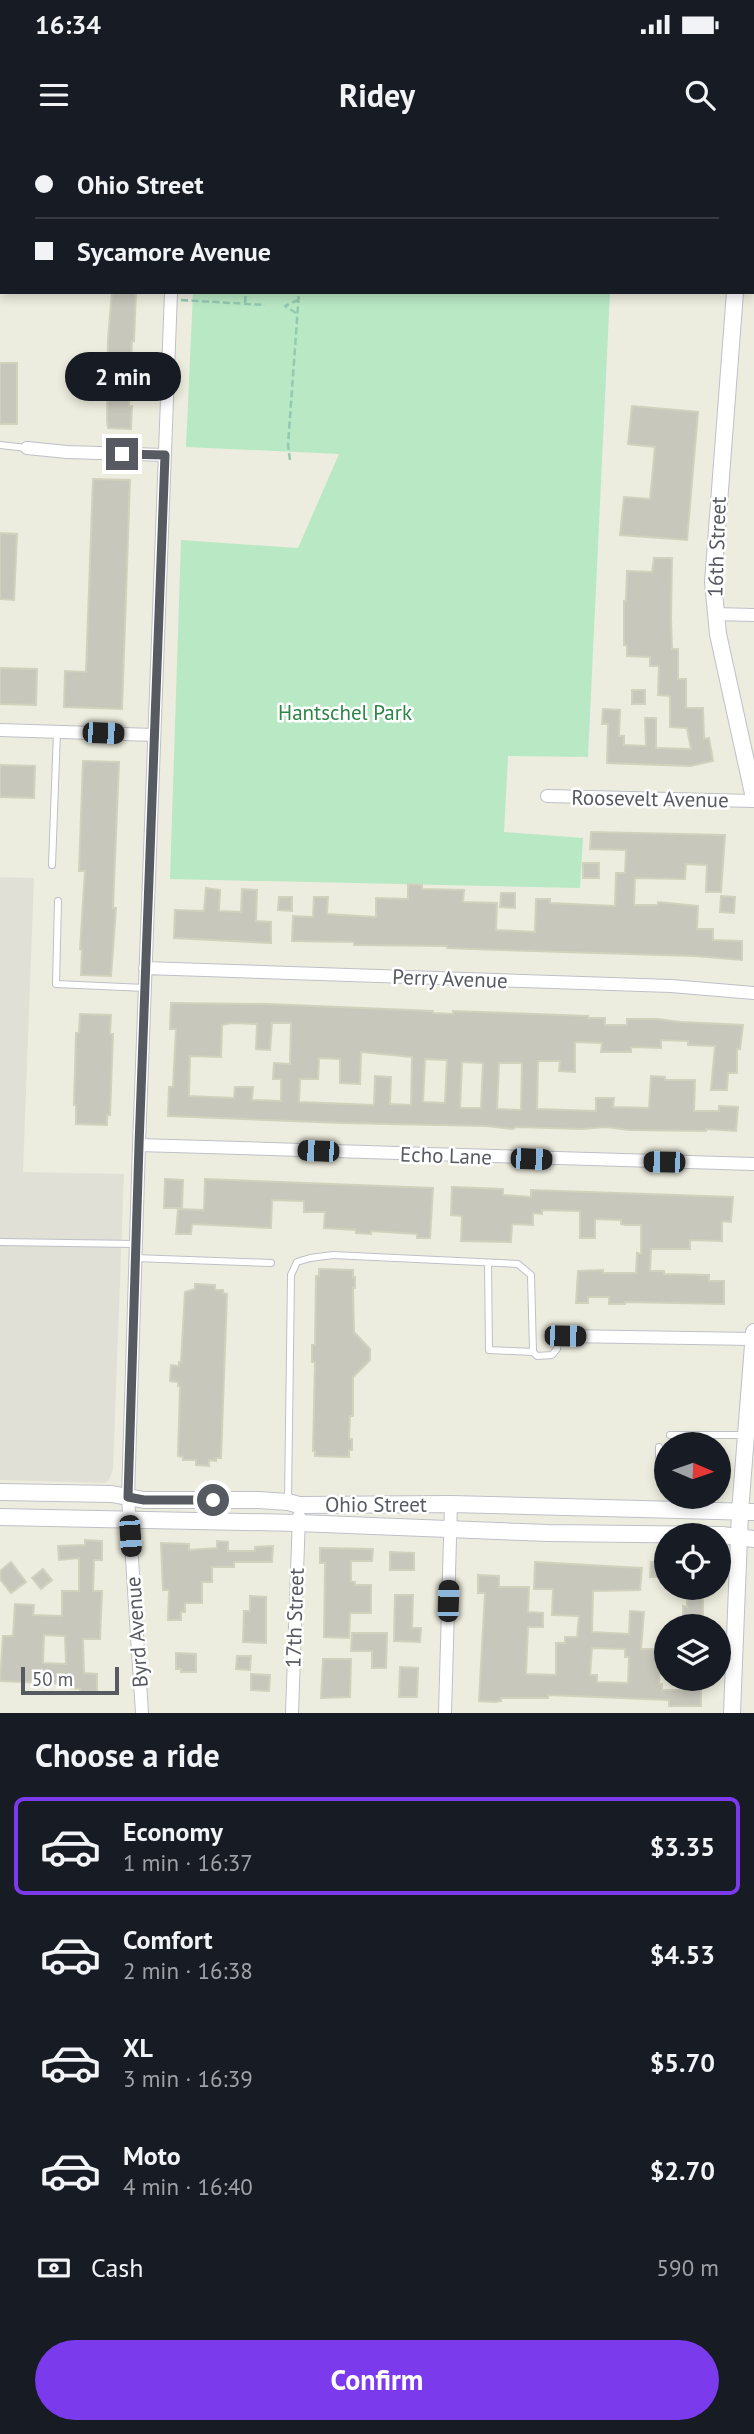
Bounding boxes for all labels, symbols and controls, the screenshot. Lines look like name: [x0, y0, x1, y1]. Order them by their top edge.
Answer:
text: 16:34: [35, 8, 101, 41]
text: Ridey: [339, 74, 415, 116]
icon: menu: [35, 76, 73, 114]
icon: search: [681, 76, 719, 114]
text: Ohio Street: [77, 168, 203, 201]
text: Sycamore Avenue: [77, 235, 271, 268]
callout: 2 min: [64, 352, 180, 402]
text: 2 min: [95, 362, 151, 391]
route end: [106, 438, 138, 470]
street label: 16th Street: [701, 496, 732, 598]
park label: Hantschel Park: [278, 699, 412, 726]
car: [82, 722, 125, 744]
street label: Roosevelt Avenue: [571, 784, 729, 813]
street label: Perry Avenue: [392, 963, 508, 994]
car: [297, 1140, 340, 1162]
street label: Echo Lane: [400, 1140, 493, 1171]
car: [510, 1148, 553, 1170]
car: [643, 1151, 686, 1173]
car: [544, 1325, 587, 1347]
north arrow: [654, 1432, 732, 1508]
map controls: [654, 1432, 731, 1691]
route start: [197, 1484, 229, 1516]
street label: Ohio Street: [325, 1491, 427, 1518]
car: [119, 1514, 142, 1558]
button: locate: [654, 1523, 731, 1600]
street label: 17th Street: [279, 1567, 310, 1669]
street label: Byrd Avenue: [119, 1576, 154, 1688]
car: [437, 1580, 460, 1622]
button: layers: [654, 1614, 731, 1691]
scale bar: [21, 1664, 119, 1696]
text: 50 m: [32, 1667, 73, 1691]
text: Choose a ride: [35, 1734, 220, 1776]
icon: car: [39, 1815, 102, 1878]
text: Economy: [123, 1815, 223, 1848]
text: $3.35: [650, 1830, 715, 1863]
text: 1 min · 16:37: [123, 1848, 253, 1877]
icon: car: [39, 1923, 102, 1986]
text: Comfort: [123, 1923, 213, 1956]
text: $4.53: [650, 1938, 715, 1971]
text: 2 min · 16:38: [123, 1956, 253, 1985]
icon: car: [39, 2031, 102, 2094]
text: XL: [123, 2031, 153, 2064]
text: $5.70: [650, 2046, 715, 2079]
text: 3 min · 16:39: [123, 2064, 253, 2093]
icon: car: [39, 2139, 102, 2202]
text: Moto: [123, 2139, 181, 2172]
text: $2.70: [650, 2154, 715, 2187]
text: 4 min · 16:40: [123, 2172, 253, 2201]
icon: cash: [35, 2249, 73, 2287]
text: Cash: [91, 2251, 143, 2284]
text: 590 m: [657, 2253, 719, 2282]
button: Confirm: [35, 2340, 719, 2420]

